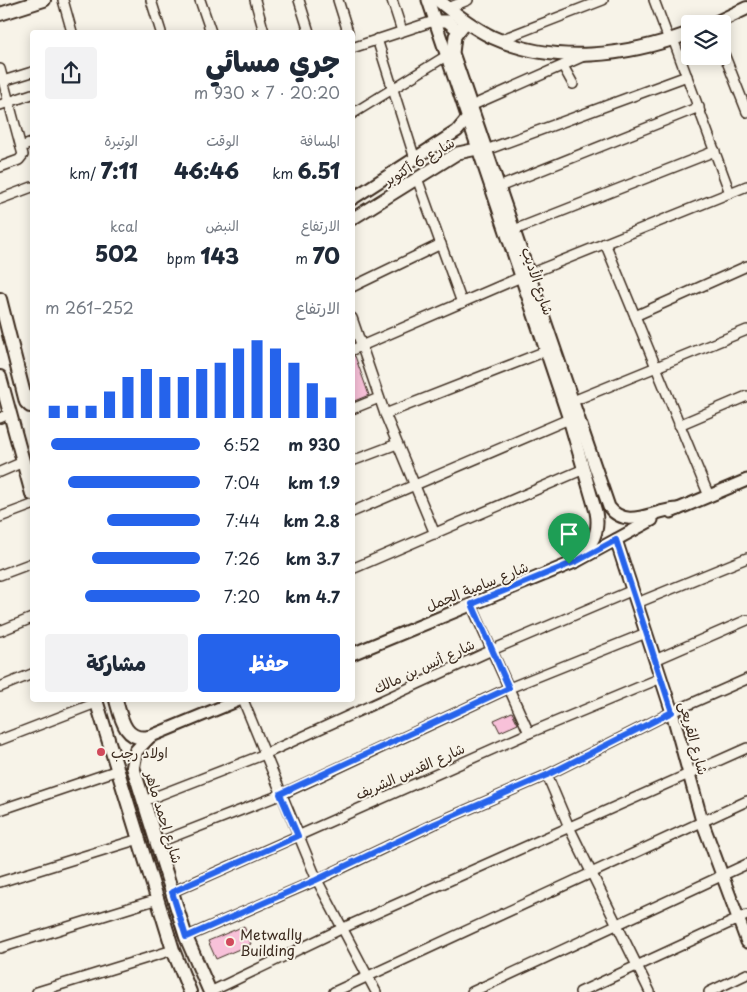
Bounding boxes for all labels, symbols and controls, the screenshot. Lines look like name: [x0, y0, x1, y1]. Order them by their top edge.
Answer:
map controls: [681, 15, 731, 65]
button: layers: [681, 15, 731, 65]
text: جري مسائي: [205, 39, 340, 82]
button: share: [45, 47, 97, 99]
text: 20:20 · 7 × 930 m: [194, 80, 340, 104]
text: الوتيرة: [104, 130, 138, 151]
text: الوقت: [206, 130, 239, 151]
text: المسافة: [300, 130, 340, 151]
street label: شارع 6 أكتوبر: [379, 132, 458, 191]
text: 7:11: [101, 154, 138, 186]
text: 46:46: [174, 154, 239, 186]
text: 6.51: [298, 154, 340, 186]
text: /km: [69, 163, 101, 184]
text: km: [272, 163, 298, 184]
text: النبض: [206, 215, 239, 236]
text: الارتفاع: [301, 215, 340, 236]
text: kcal: [110, 216, 138, 237]
text: 502: [95, 237, 138, 269]
text: 143: [200, 239, 239, 271]
text: 70: [313, 239, 340, 271]
street label: شارع الأديب: [517, 244, 559, 318]
text: bpm: [166, 248, 200, 269]
text: m: [295, 248, 313, 269]
text: 252–261 m: [45, 295, 134, 319]
text: الارتفاع: [295, 295, 340, 319]
text: 6:52: [223, 432, 260, 456]
text: 930 m: [288, 432, 340, 456]
text: 7:04: [224, 470, 260, 494]
text: 1.9 km: [288, 470, 340, 494]
text: 7:44: [225, 508, 260, 532]
text: 2.8 km: [283, 508, 340, 532]
pin: [548, 513, 590, 564]
icon: arrive: [555, 520, 583, 548]
text: 7:26: [225, 546, 260, 570]
text: 3.7 km: [286, 546, 340, 570]
street label: شارع سامية الجمل: [423, 556, 531, 616]
text: 7:20: [224, 584, 260, 608]
text: 4.7 km: [285, 584, 340, 608]
street label: شارع أنس بن مالك: [370, 633, 478, 699]
button: مشاركة: [45, 634, 188, 692]
button: حفظ: [198, 634, 340, 692]
street label: شارع القريعى: [674, 699, 714, 777]
street label: شارع القدس الشريف: [352, 737, 468, 805]
place label: اولاد رجب: [111, 742, 168, 763]
marker: اولاد رجب: [95, 746, 107, 758]
street label: شارع احمد ماهر: [140, 767, 188, 866]
place label: Metwally Building: [240, 924, 302, 961]
marker: Metwally Building: [224, 936, 236, 948]

